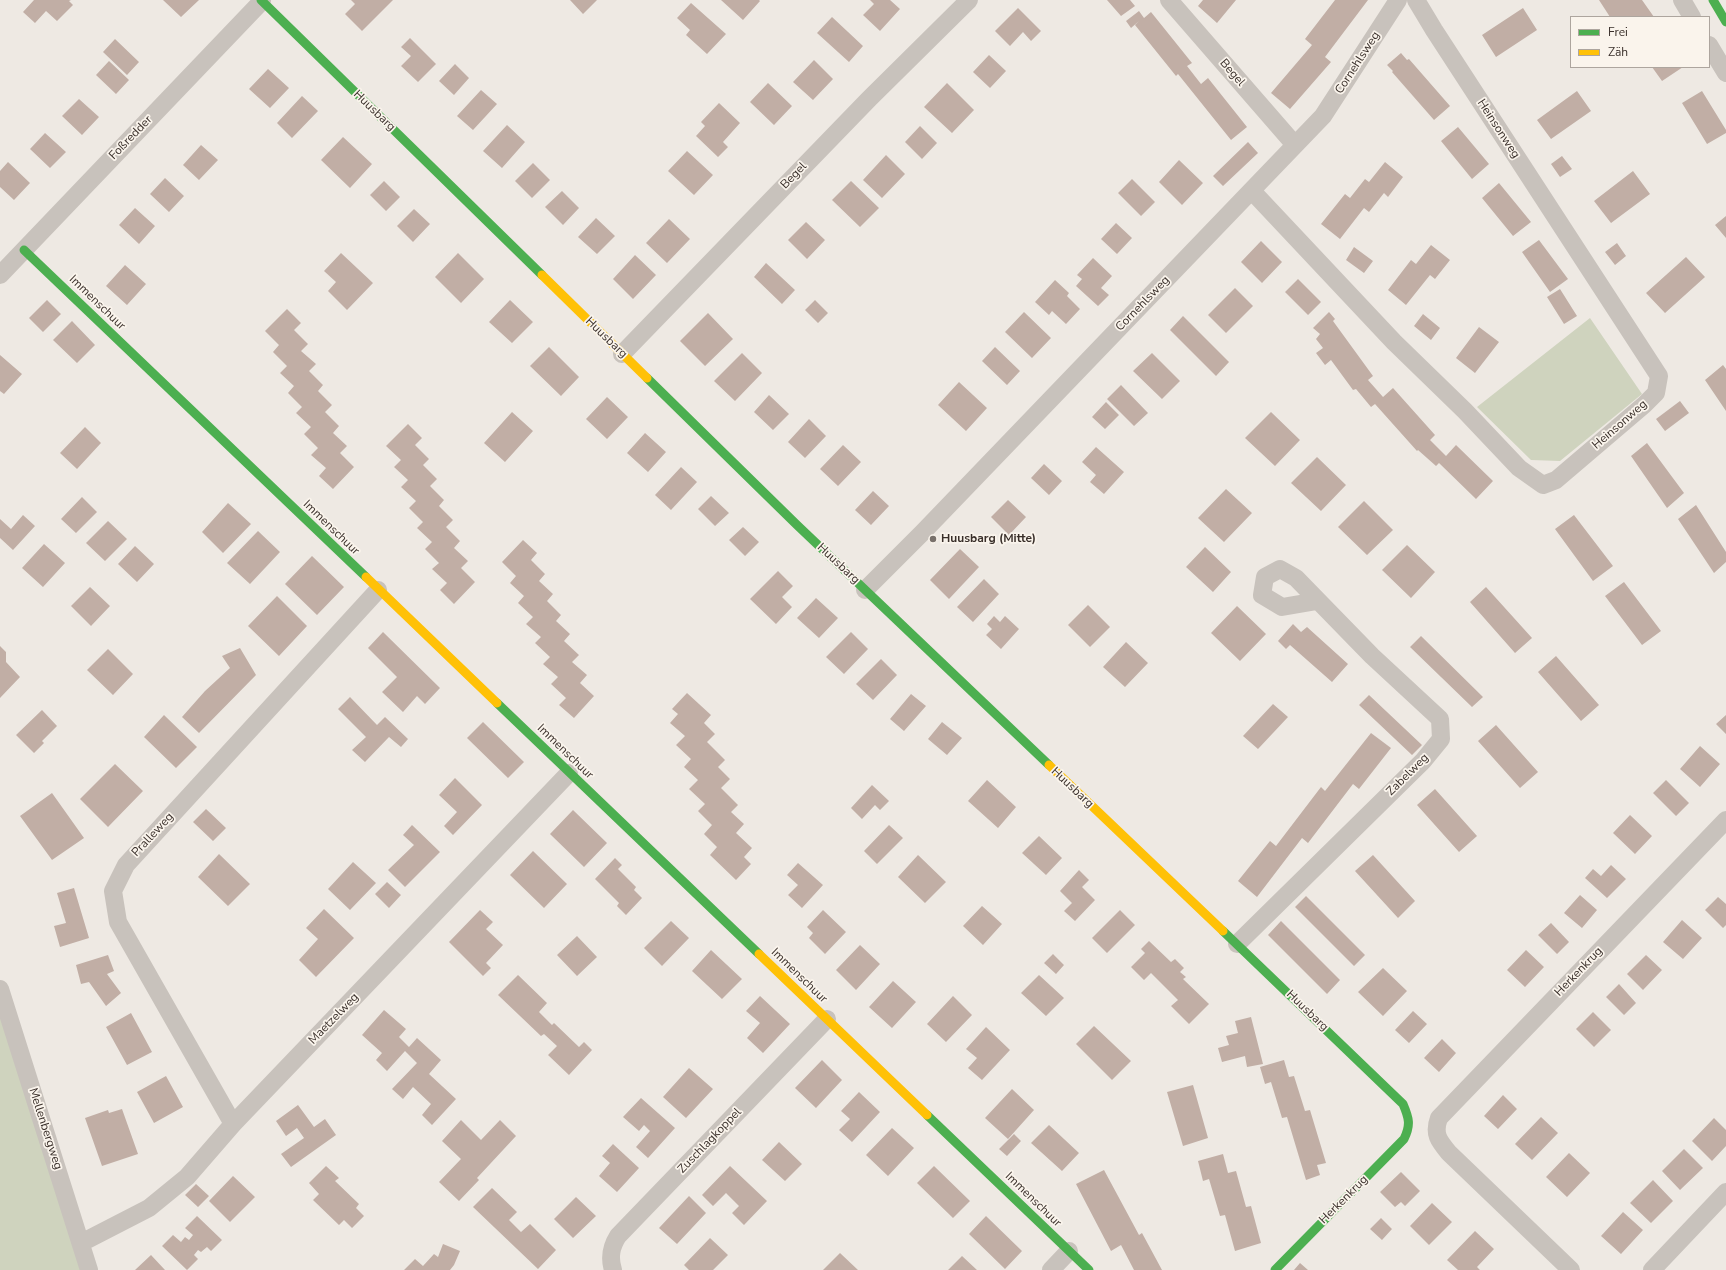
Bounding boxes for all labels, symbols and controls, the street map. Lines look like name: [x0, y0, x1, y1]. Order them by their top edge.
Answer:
legend: [1570, 16, 1710, 68]
text: Frei: [1608, 24, 1628, 40]
street label: Cornehlsweg: [1333, 29, 1383, 97]
text: Zäh: [1608, 44, 1628, 60]
street label: Begel: [1216, 56, 1248, 90]
street label: Huusbarg: [350, 87, 398, 135]
street label: Heinsonweg: [1474, 97, 1522, 161]
street label: Foßredder: [106, 113, 156, 163]
street label: Begel: [778, 160, 810, 192]
street label: Immenschuur: [66, 273, 128, 333]
street label: Cornehlsweg: [1113, 273, 1173, 335]
street label: Huusbarg: [582, 314, 630, 362]
street label: Heinsonweg: [1590, 397, 1650, 453]
street label: Immenschuur: [300, 498, 362, 558]
place label: Huusbarg (Mitte): [941, 532, 1036, 546]
marker: Huusbarg (Mitte): [928, 534, 938, 544]
street label: Huusbarg: [814, 541, 862, 587]
street label: Immenschuur: [534, 722, 596, 782]
street label: Zabelweg: [1384, 751, 1432, 799]
street label: Huusbarg: [1048, 765, 1096, 811]
street label: Pralleweg: [129, 810, 177, 860]
street label: Herkenkrug: [1552, 944, 1606, 1000]
street label: Immenschuur: [768, 946, 830, 1006]
street label: Huusbarg: [1283, 987, 1331, 1035]
street label: Maetzelweg: [306, 990, 362, 1048]
street label: Mellenbergweg: [25, 1086, 65, 1172]
street label: Zuschlagkoppel: [675, 1105, 745, 1177]
street label: Immenschuur: [1002, 1170, 1064, 1230]
street label: Herkenkrug: [1317, 1173, 1371, 1227]

